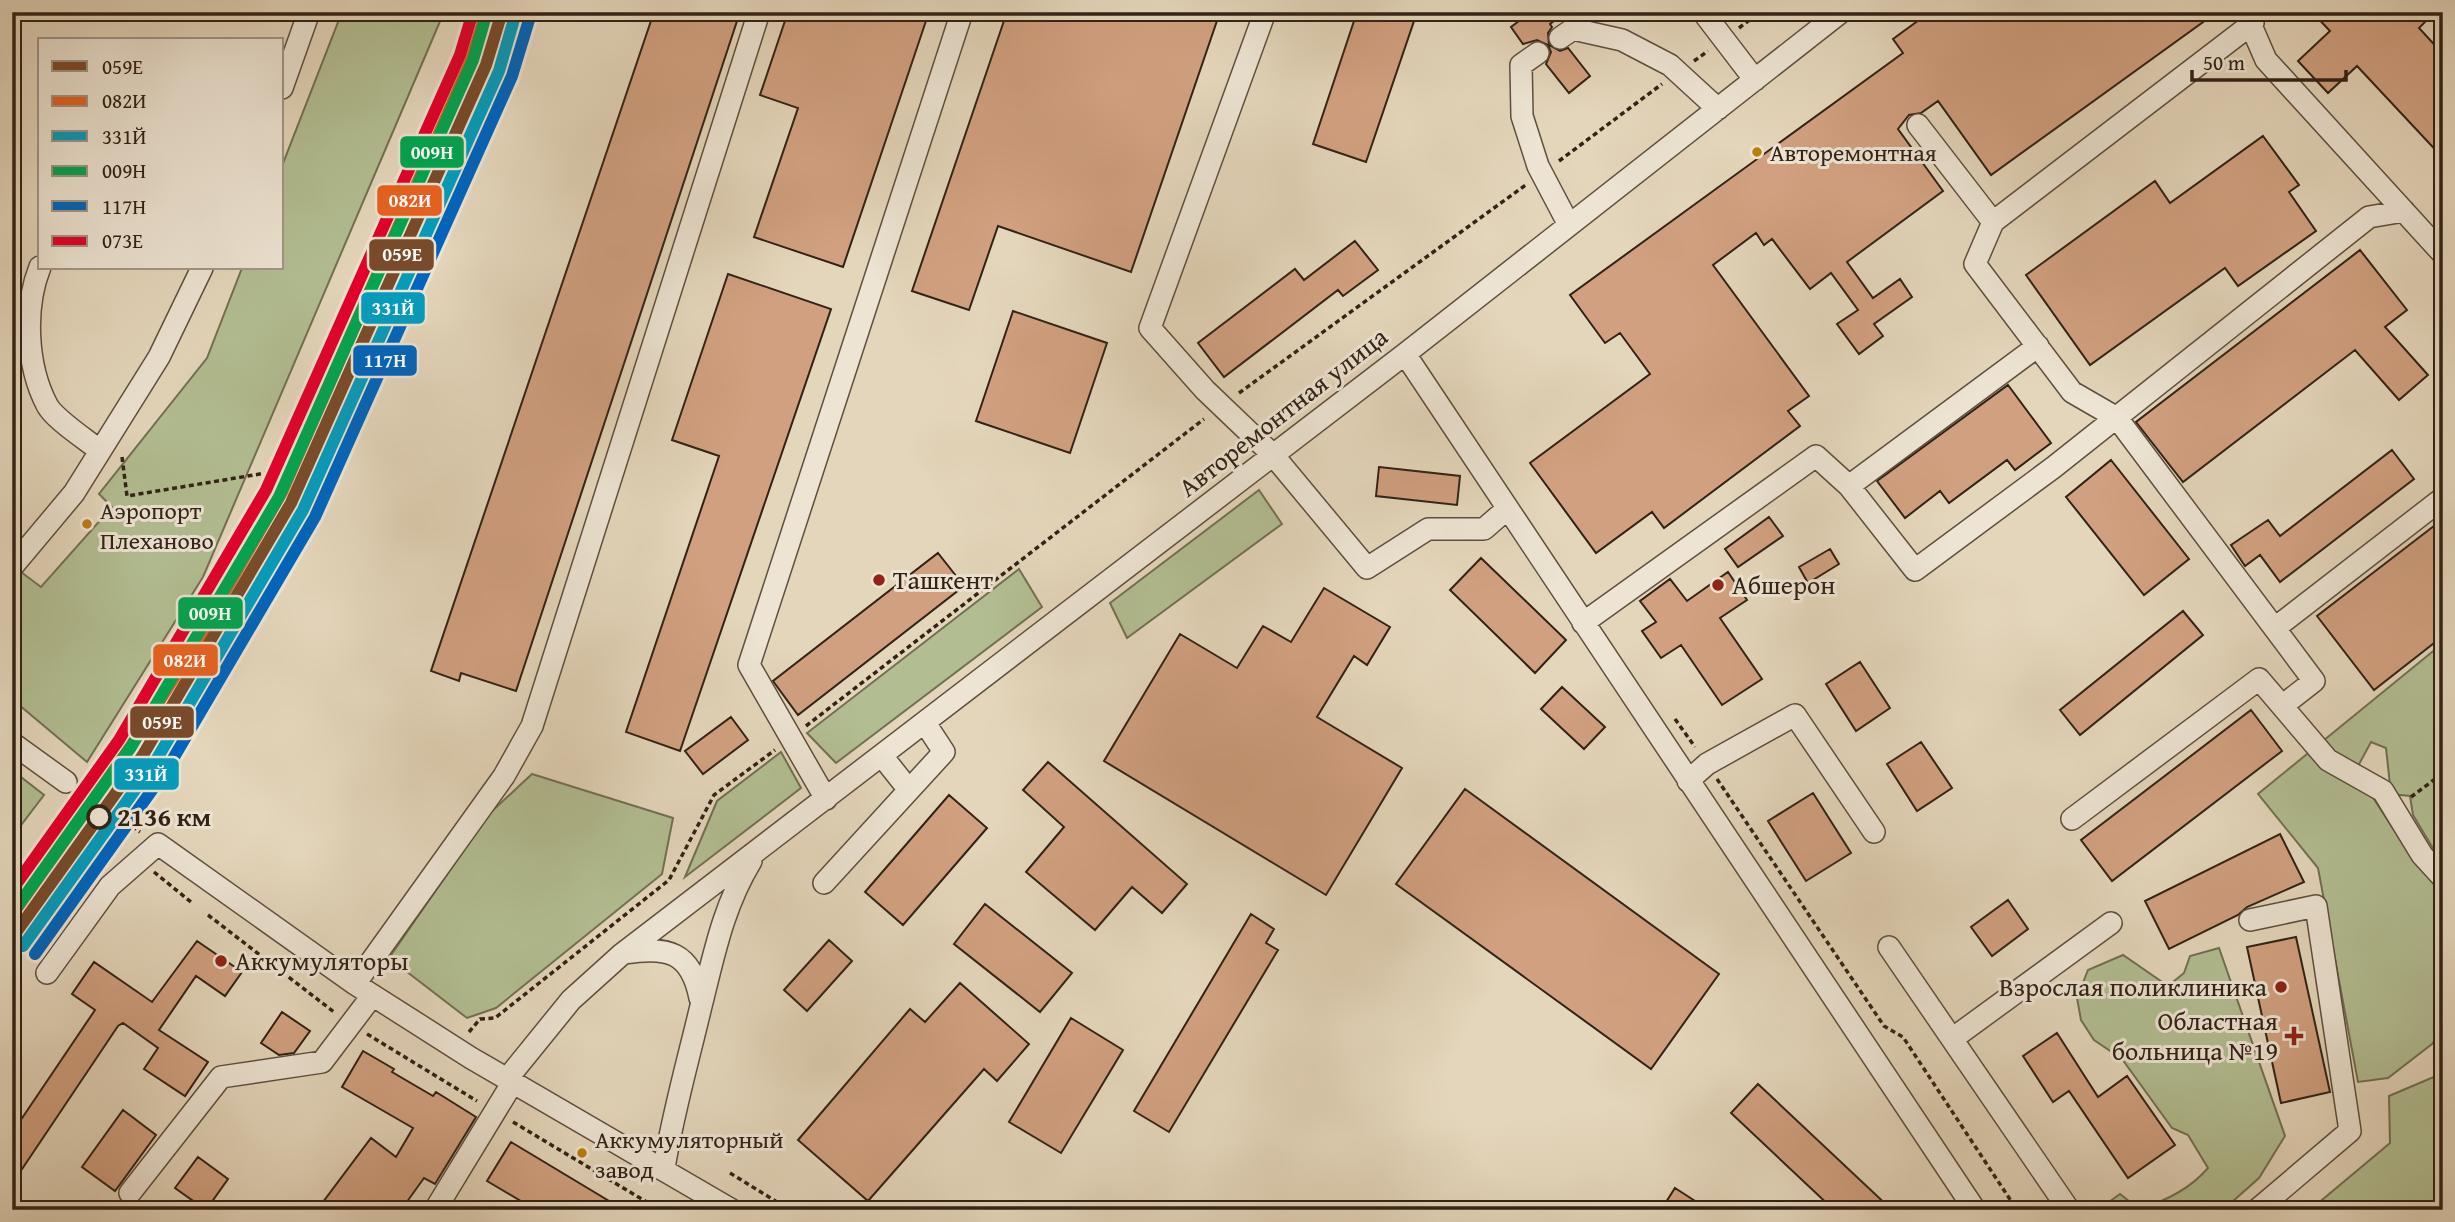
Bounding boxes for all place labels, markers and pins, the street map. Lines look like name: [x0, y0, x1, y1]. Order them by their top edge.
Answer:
place label: Авторемонтная: [1770, 135, 1937, 170]
marker: Авторемонтная: [1750, 145, 1764, 159]
place label: Аэропорт Плеханово: [100, 493, 214, 558]
marker: Аэропорт Плеханово: [80, 517, 94, 531]
place label: Ташкент: [893, 560, 994, 599]
place label: Абшерон: [1732, 565, 1835, 604]
marker: Ташкент: [871, 572, 887, 588]
marker: Абшерон: [1710, 577, 1726, 593]
place label: 2136 км: [117, 797, 211, 836]
marker: 2136 км: [87, 805, 111, 829]
place label: Аккумуляторы: [235, 941, 409, 980]
marker: Аккумуляторы: [213, 953, 229, 969]
place label: Взрослая поликлиника: [1999, 967, 2268, 1006]
marker: Взрослая поликлиника: [2273, 979, 2289, 995]
place label: Областная больница №19: [2112, 1001, 2278, 1070]
marker: Областная больница №19: [2284, 1026, 2304, 1046]
place label: Аккумуляторный завод: [595, 1122, 783, 1187]
marker: Аккумуляторный завод: [575, 1146, 589, 1160]

